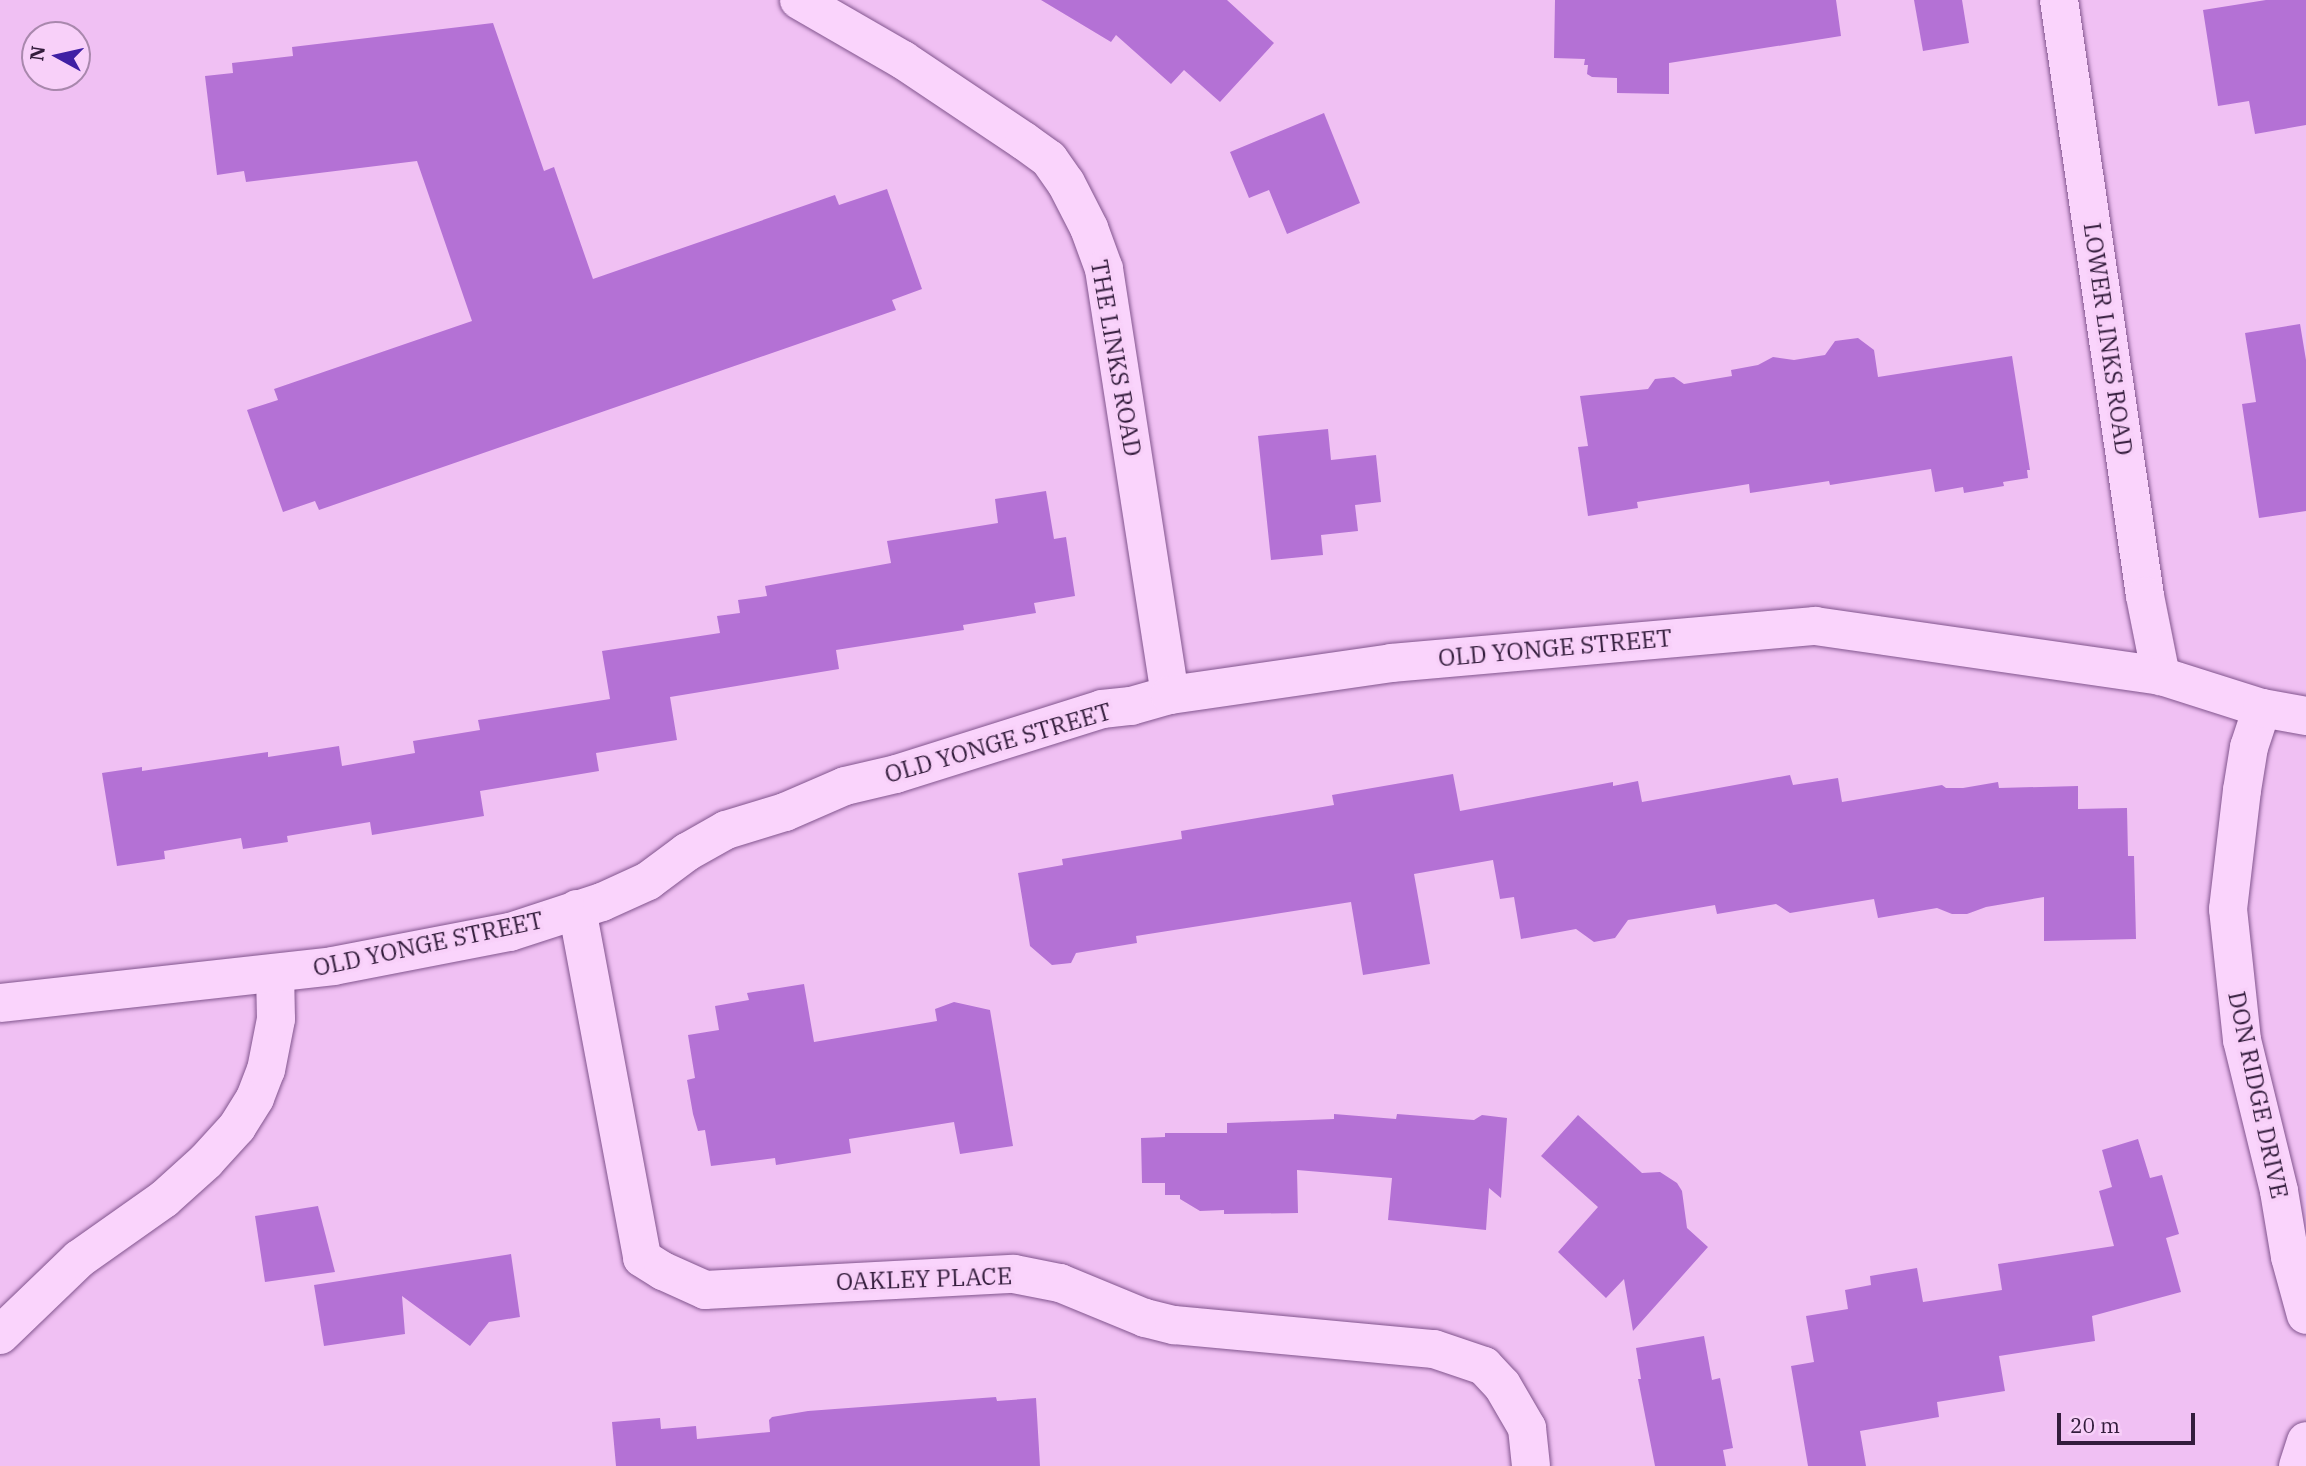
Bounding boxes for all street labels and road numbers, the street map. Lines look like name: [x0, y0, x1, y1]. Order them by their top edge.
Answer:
street label: LOWER LINKS ROAD: [2077, 221, 2139, 457]
street label: THE LINKS ROAD: [1085, 257, 1147, 459]
street label: OLD YONGE STREET: [1437, 623, 1673, 673]
street label: OLD YONGE STREET: [881, 697, 1115, 789]
street label: OLD YONGE STREET: [310, 906, 546, 982]
street label: DON RIDGE DRIVE: [2222, 989, 2294, 1201]
street label: OAKLEY PLACE: [835, 1262, 1013, 1296]

